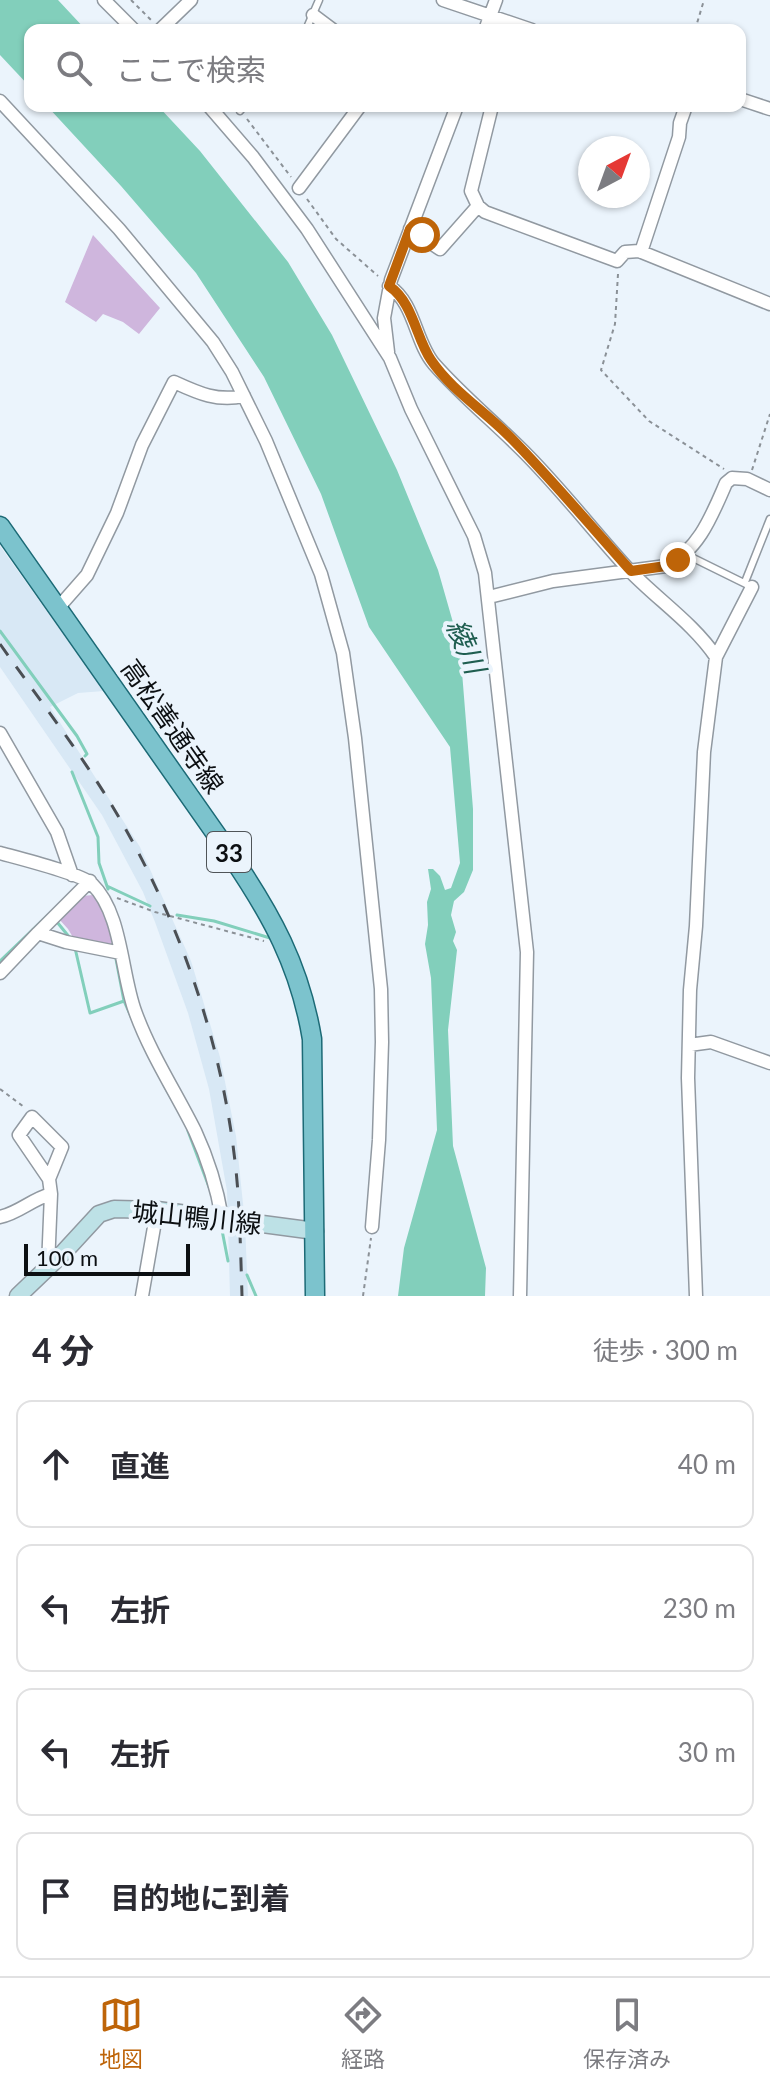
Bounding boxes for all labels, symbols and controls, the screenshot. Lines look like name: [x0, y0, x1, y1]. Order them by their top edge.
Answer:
search box: [24, 24, 746, 112]
icon: search: [52, 46, 96, 90]
text: ここで検索: [116, 51, 266, 87]
north arrow: [578, 136, 650, 208]
route start: [404, 217, 440, 253]
route end: [660, 542, 696, 578]
water label: 綾川: [440, 614, 495, 681]
street label: 高松善通寺線: [115, 653, 231, 799]
road number: 33: [207, 832, 251, 872]
street label: 城山鴨川線: [131, 1194, 263, 1240]
scale bar: [24, 1240, 190, 1276]
text: 100 m: [36, 1244, 98, 1271]
text: 4 分: [32, 1329, 94, 1370]
text: 徒歩 · 300 m: [593, 1334, 738, 1366]
icon: ahead: [34, 1442, 78, 1486]
text: 直進: [110, 1447, 170, 1483]
text: 40 m: [678, 1448, 736, 1480]
icon: left: [34, 1586, 78, 1630]
text: 左折: [110, 1591, 170, 1627]
text: 230 m: [663, 1592, 736, 1624]
icon: left: [34, 1730, 78, 1774]
text: 左折: [110, 1735, 170, 1771]
text: 30 m: [678, 1736, 736, 1768]
icon: arrive: [34, 1874, 78, 1918]
text: 目的地に到着: [110, 1879, 290, 1915]
tab: 地図: [99, 1993, 143, 2073]
tab: 経路: [341, 1993, 385, 2073]
tab: 保存済み: [583, 1993, 671, 2073]

